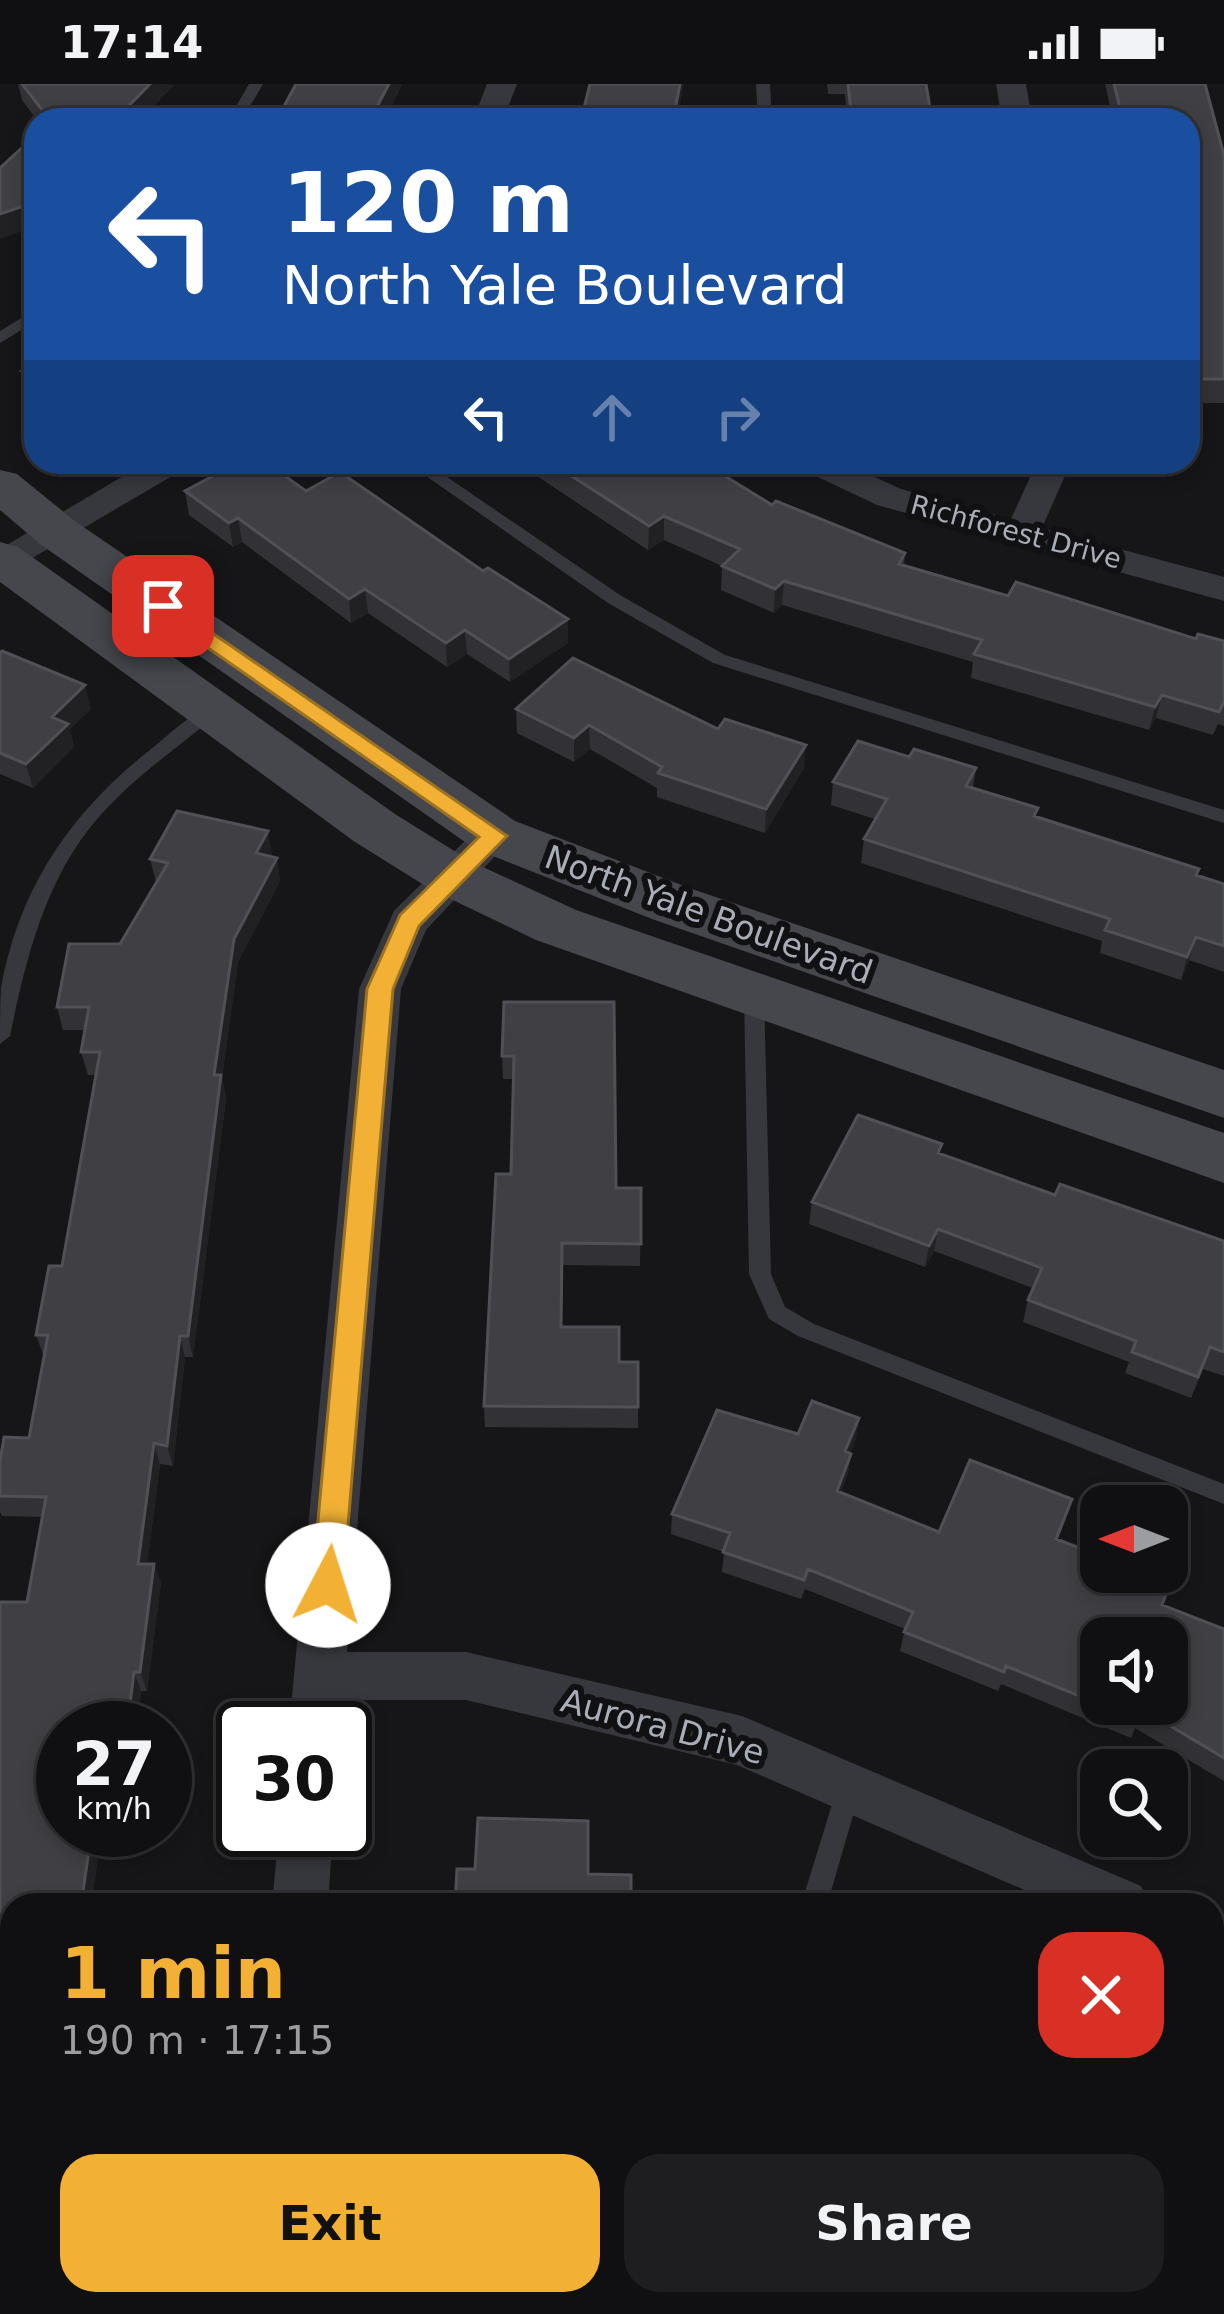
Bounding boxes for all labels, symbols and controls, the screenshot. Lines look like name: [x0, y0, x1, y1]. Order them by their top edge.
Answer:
text: 17:14: [60, 16, 203, 69]
text: 120 m: [282, 154, 574, 252]
icon: left: [84, 156, 240, 312]
text: North Yale Boulevard: [282, 254, 847, 317]
icon: left: [453, 384, 519, 450]
icon: ahead: [579, 384, 645, 450]
icon: right: [705, 384, 771, 450]
street label: Richforest Drive: [908, 489, 1125, 575]
pin: [112, 555, 214, 657]
icon: arrive: [130, 573, 196, 639]
street label: North Yale Boulevard: [540, 837, 878, 992]
north arrow: [1080, 1485, 1188, 1593]
map controls: [1080, 1485, 1188, 1857]
position arrow: [265, 1522, 391, 1648]
button: sound: [1080, 1617, 1188, 1725]
street label: Aurora Drive: [557, 1681, 769, 1772]
speed limit sign: 30: [216, 1701, 372, 1857]
text: 27: [72, 1729, 156, 1799]
button: search: [1080, 1749, 1188, 1857]
text: km/h: [76, 1791, 152, 1826]
text: 1 min: [60, 1931, 286, 2015]
button: close: [1038, 1932, 1164, 2058]
text: 190 m · 17:15: [60, 2018, 334, 2063]
button: Exit: [60, 2154, 600, 2292]
button: Share: [624, 2154, 1164, 2292]

